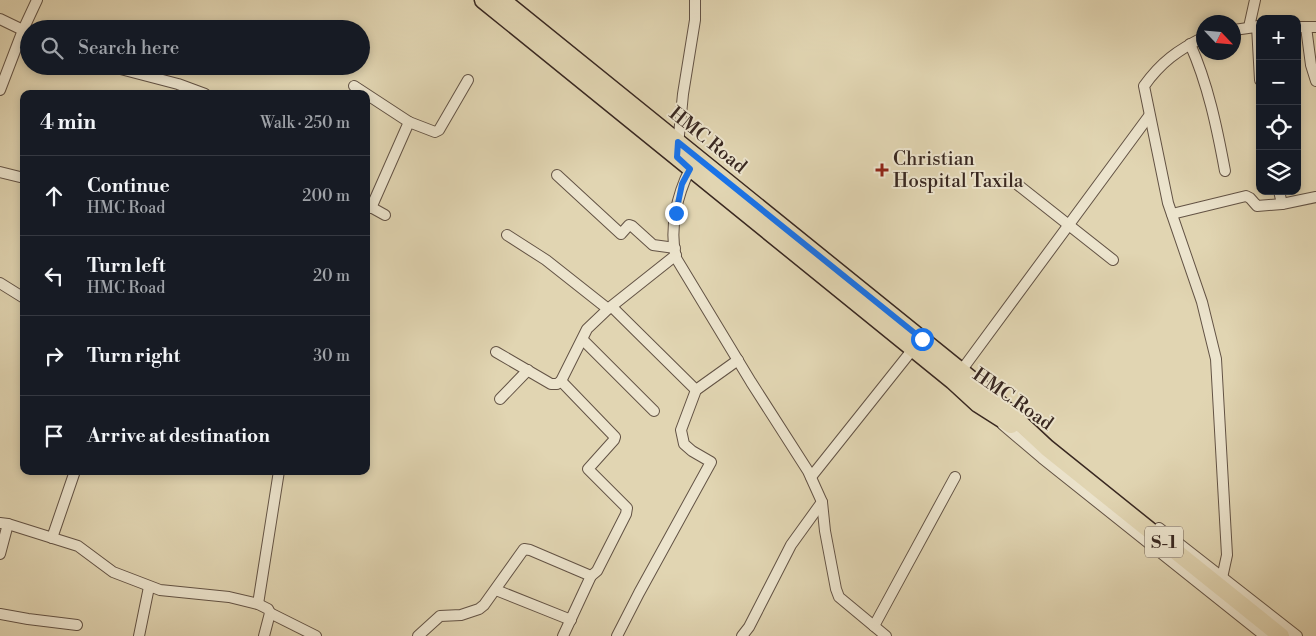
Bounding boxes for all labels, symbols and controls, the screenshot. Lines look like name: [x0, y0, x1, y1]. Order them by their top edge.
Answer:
north arrow: [1196, 15, 1241, 60]
map controls: [1256, 15, 1301, 195]
button: +: [1256, 15, 1301, 60]
search box: [20, 20, 370, 75]
icon: search: [38, 34, 66, 62]
text: Search here: [78, 36, 179, 60]
button: −: [1256, 60, 1301, 105]
street label: HMC Road: [664, 101, 752, 179]
button: locate: [1256, 105, 1301, 150]
text: 4 min: [40, 110, 96, 136]
text: Walk · 250 m: [260, 113, 350, 133]
place label: Christian Hospital Taxila: [893, 147, 1024, 193]
button: layers: [1256, 150, 1301, 195]
marker: Christian Hospital Taxila: [875, 163, 889, 177]
text: Continue: [87, 174, 170, 198]
icon: ahead: [40, 182, 68, 210]
text: 200 m: [302, 186, 350, 206]
text: HMC Road: [87, 198, 165, 218]
route end: [665, 202, 688, 225]
text: Turn left: [87, 254, 166, 278]
icon: left: [40, 262, 68, 290]
text: 20 m: [313, 266, 350, 286]
text: HMC Road: [87, 278, 165, 298]
route start: [911, 328, 934, 351]
icon: right: [40, 342, 68, 370]
text: Turn right: [87, 344, 180, 368]
text: 30 m: [313, 346, 350, 366]
street label: HMC Road: [968, 362, 1058, 436]
icon: arrive: [40, 422, 68, 450]
text: Arrive at destination: [87, 424, 270, 448]
road number: S-1: [1145, 526, 1183, 558]

